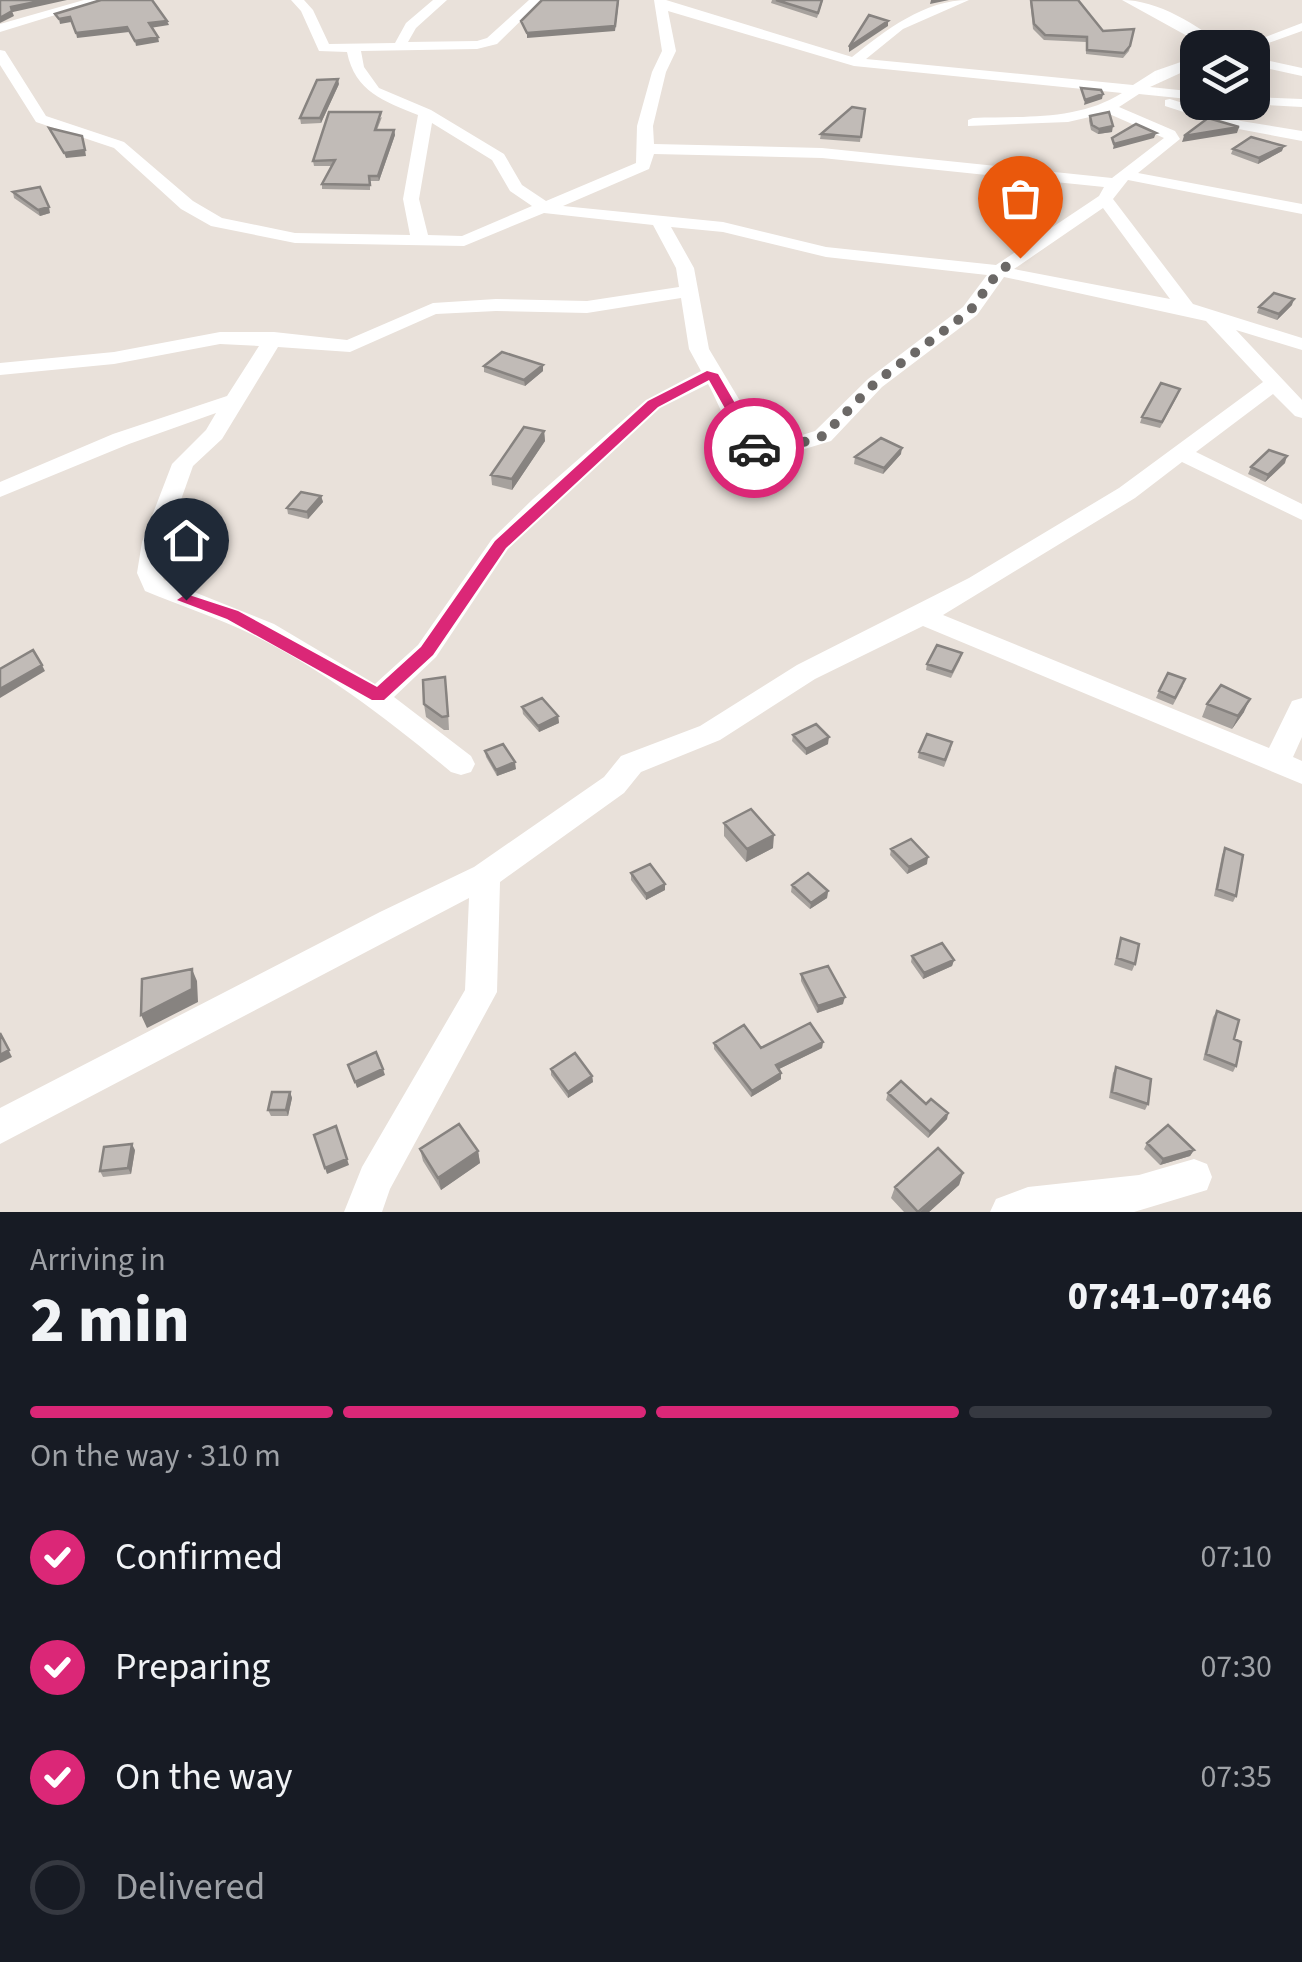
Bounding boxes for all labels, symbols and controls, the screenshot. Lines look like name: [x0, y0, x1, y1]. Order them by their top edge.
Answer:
map controls: [1180, 30, 1270, 120]
button: layers: [1180, 30, 1270, 120]
pin: [978, 156, 1063, 259]
icon: bag: [993, 171, 1048, 226]
courier: [704, 398, 804, 498]
icon: car: [727, 421, 782, 476]
pin: [144, 498, 229, 601]
icon: home: [159, 513, 214, 568]
text: Arriving in: [30, 1237, 166, 1283]
text: 07:41–07:46: [1068, 1270, 1272, 1324]
text: 2 min: [30, 1274, 190, 1367]
text: On the way · 310 m: [30, 1433, 281, 1479]
icon: check: [30, 1530, 85, 1585]
text: Confirmed: [115, 1530, 283, 1584]
text: 07:10: [1200, 1534, 1272, 1580]
icon: check: [30, 1640, 85, 1695]
text: Preparing: [115, 1640, 270, 1694]
text: 07:30: [1200, 1644, 1272, 1690]
icon: check: [30, 1750, 85, 1805]
text: On the way: [115, 1750, 292, 1804]
text: 07:35: [1200, 1754, 1272, 1800]
text: Delivered: [115, 1860, 265, 1914]

